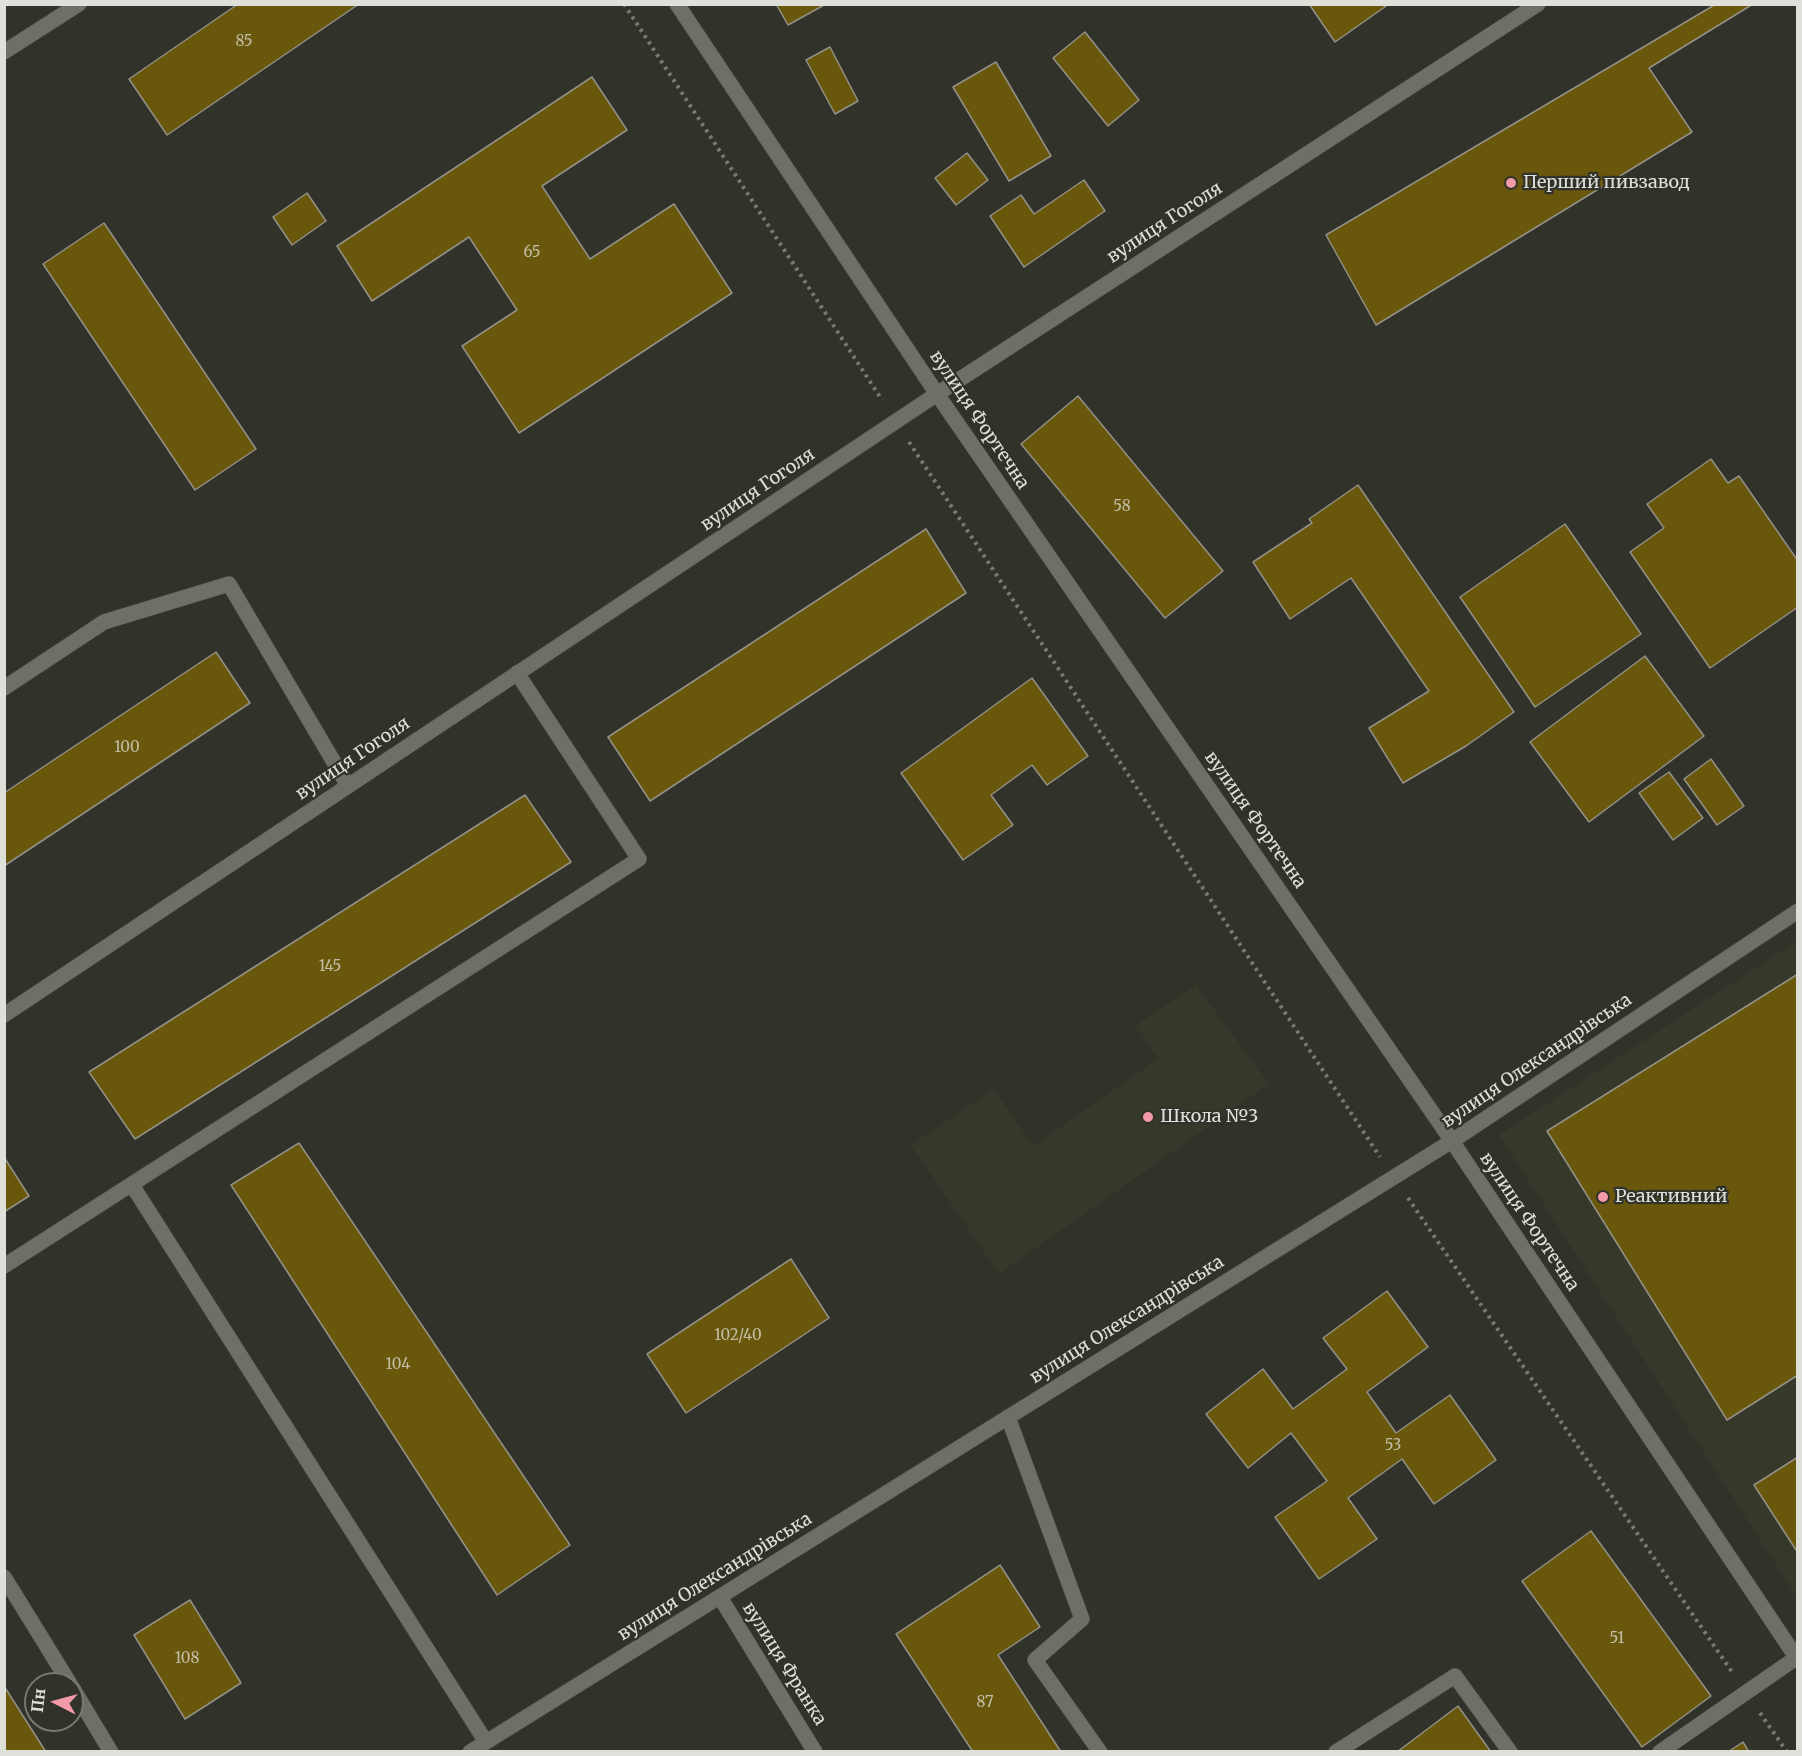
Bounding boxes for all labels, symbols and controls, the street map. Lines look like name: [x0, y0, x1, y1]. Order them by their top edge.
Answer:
house number: 85: [235, 33, 253, 51]
place label: Перший пивзавод: [1523, 172, 1690, 194]
marker: Перший пивзавод: [1504, 176, 1518, 190]
street label: вулиця Гоголя: [1103, 178, 1227, 268]
house number: 65: [523, 244, 541, 262]
street label: вулиця Фортечна: [925, 347, 1033, 493]
street label: вулиця Гоголя: [697, 444, 819, 536]
house number: 58: [1113, 498, 1131, 516]
street label: вулиця Гоголя: [292, 713, 414, 805]
house number: 100: [114, 739, 140, 757]
street label: вулиця Фортечна: [1200, 747, 1310, 893]
house number: 145: [319, 958, 341, 976]
street label: вулиця Олександрівська: [1438, 989, 1636, 1133]
place label: Школа №3: [1160, 1106, 1258, 1128]
marker: Школа №3: [1141, 1110, 1155, 1124]
street label: вулиця Фортечна: [1475, 1149, 1583, 1295]
place label: Реактивний: [1615, 1186, 1728, 1208]
marker: Реактивний: [1596, 1190, 1610, 1204]
street label: вулиця Олександрівська: [1026, 1251, 1228, 1389]
house number: 102/40: [714, 1327, 762, 1345]
house number: 104: [386, 1356, 410, 1374]
house number: 53: [1385, 1437, 1401, 1455]
street label: вулиця Олександрівська: [614, 1508, 816, 1646]
street label: вулиця Франка: [737, 1598, 831, 1730]
house number: 51: [1610, 1630, 1624, 1648]
house number: 108: [175, 1650, 199, 1668]
north arrow: [24, 1672, 84, 1732]
text: Пн: [27, 1687, 49, 1713]
house number: 87: [976, 1694, 994, 1712]

